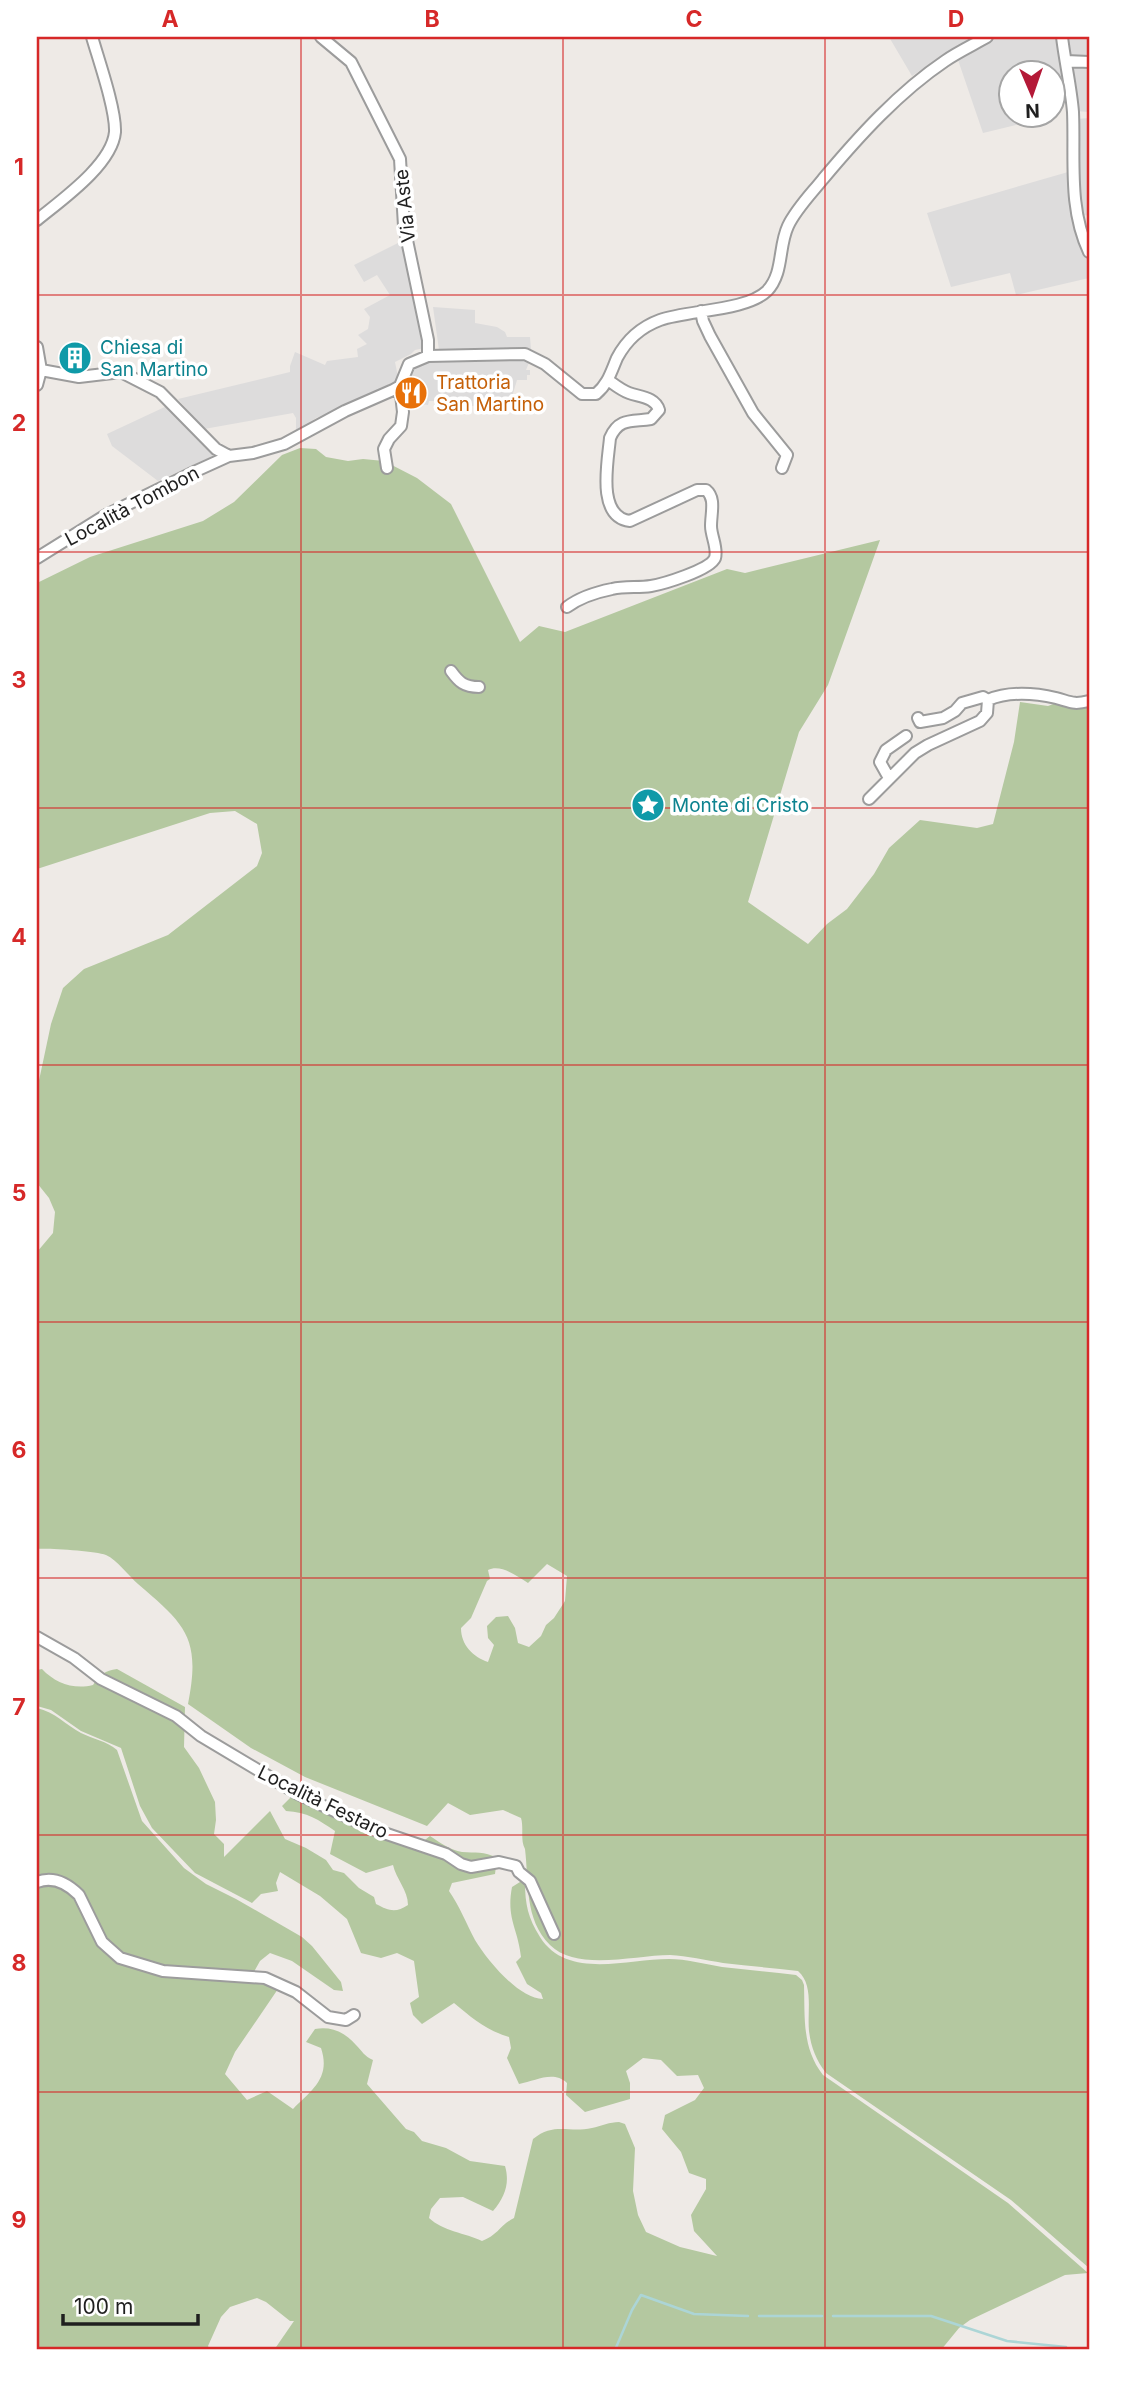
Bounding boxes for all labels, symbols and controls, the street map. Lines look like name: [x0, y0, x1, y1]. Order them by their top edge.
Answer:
text: A: [161, 5, 179, 33]
text: B: [424, 5, 440, 33]
text: C: [685, 5, 703, 33]
text: D: [948, 5, 964, 33]
north arrow: [996, 60, 1066, 130]
text: N: [1025, 99, 1040, 122]
text: 1: [14, 153, 24, 181]
street label: Via Aste: [390, 168, 420, 244]
place label: Chiesa di San Martino: [100, 336, 208, 381]
building icon: Chiesa di San Martino: [56, 339, 94, 377]
place label: Trattoria San Martino: [436, 371, 544, 416]
restaurant icon: Trattoria San Martino: [392, 374, 430, 412]
text: 2: [12, 409, 26, 437]
street label: Località Tombon: [61, 461, 203, 551]
text: 3: [12, 666, 26, 694]
place icon: Monte di Cristo: [629, 786, 667, 824]
place label: Monte di Cristo: [672, 794, 809, 817]
text: 4: [11, 923, 27, 951]
text: 5: [12, 1179, 26, 1207]
text: 6: [12, 1436, 26, 1464]
text: 7: [12, 1693, 26, 1721]
street label: Località Festaro: [254, 1761, 392, 1843]
text: 8: [12, 1949, 26, 1977]
text: 9: [12, 2206, 26, 2234]
scale bar: [63, 2282, 198, 2326]
text: 100 m: [74, 2294, 133, 2319]

